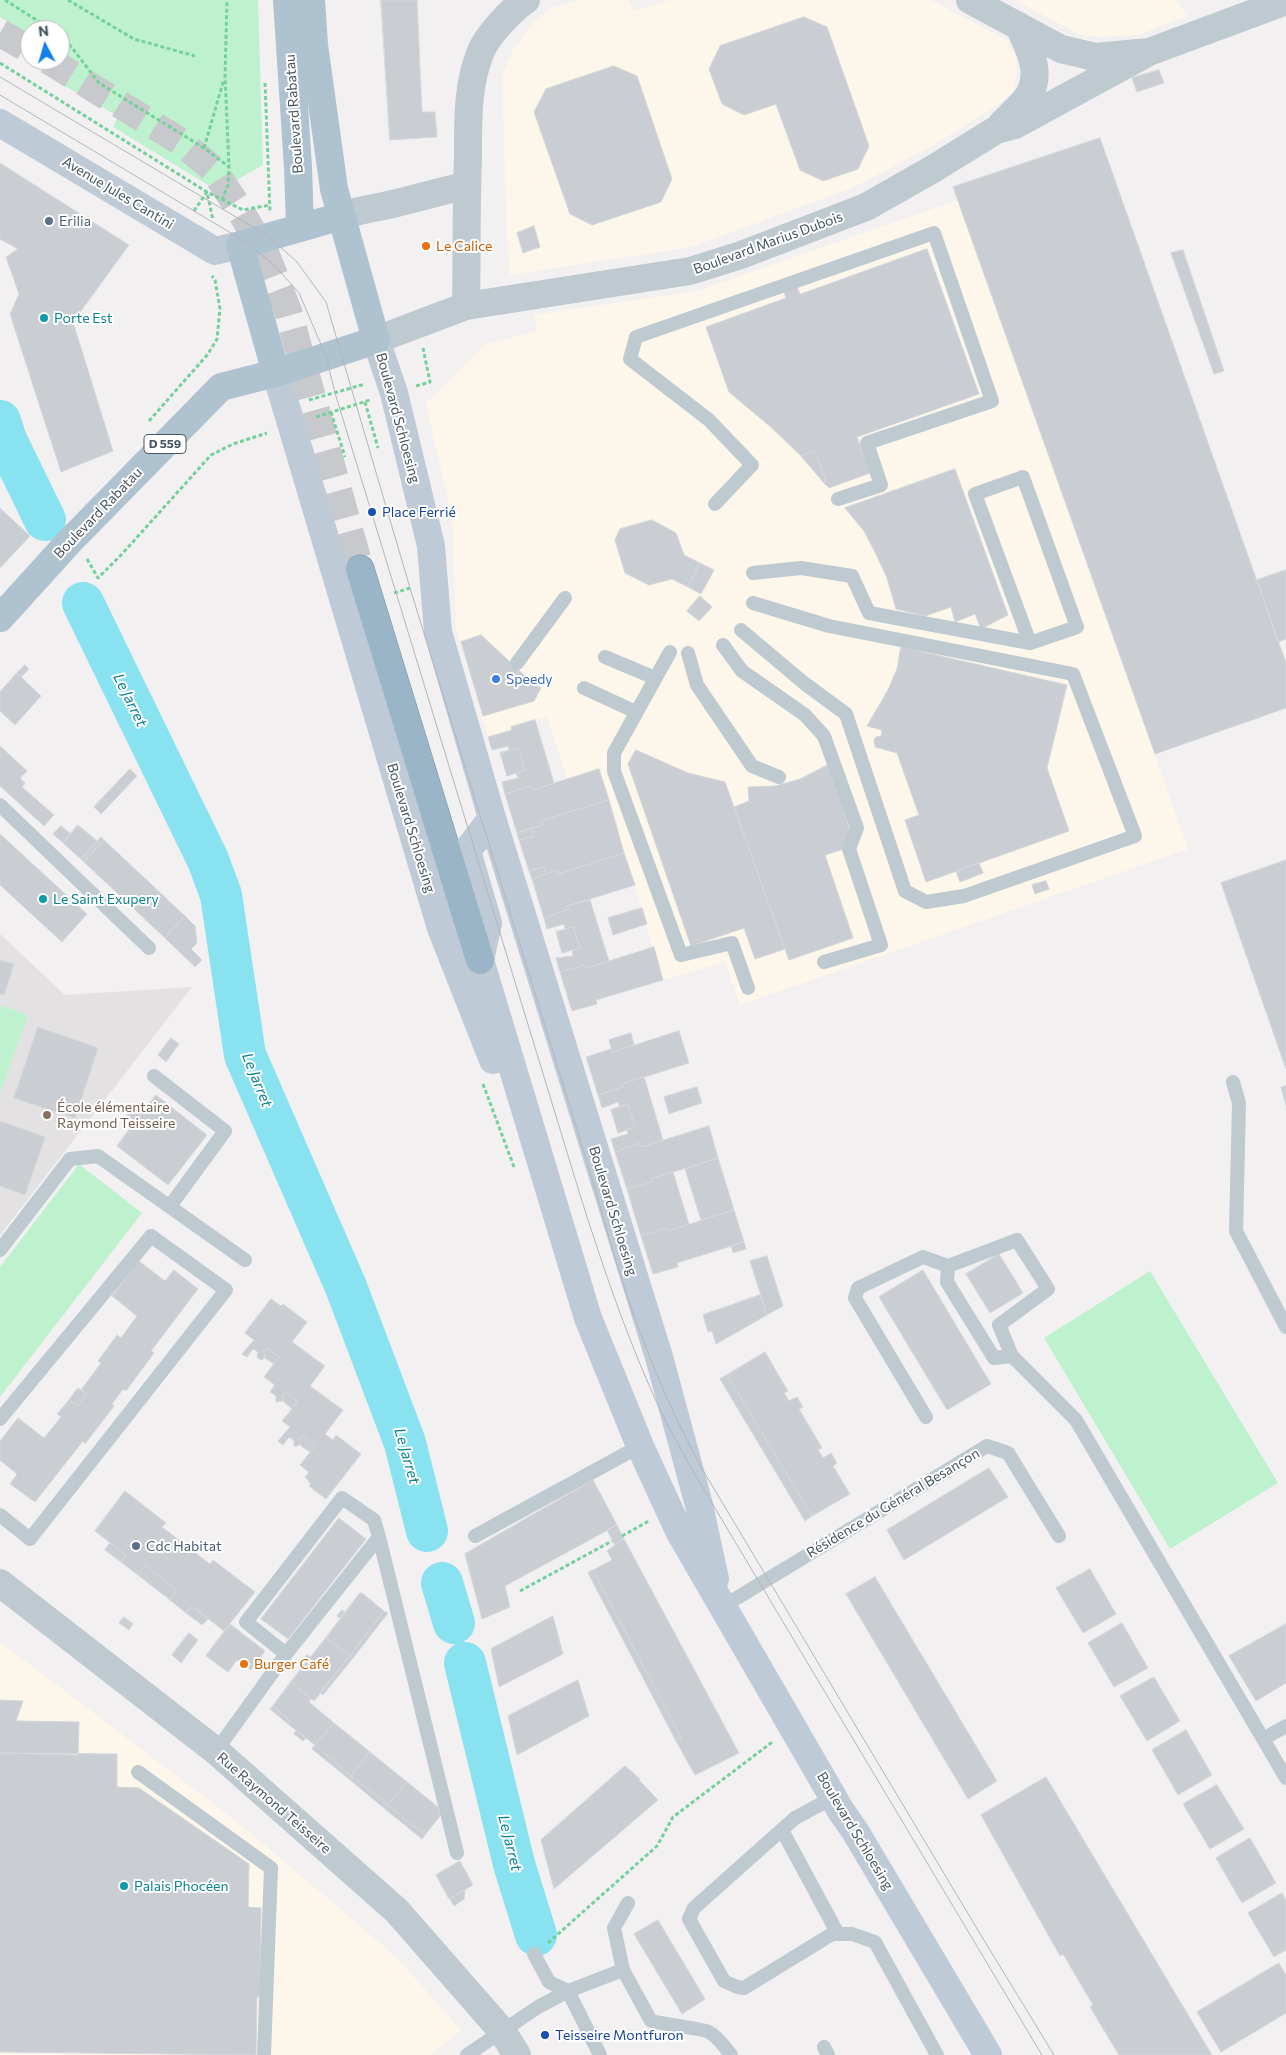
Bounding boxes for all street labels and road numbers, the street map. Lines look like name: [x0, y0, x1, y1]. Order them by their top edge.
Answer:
street label: Boulevard Rabatau: [281, 54, 307, 174]
street label: Avenue Jules Cantini: [59, 153, 177, 233]
street label: Boulevard Marius Dubois: [691, 208, 845, 278]
street label: Boulevard Schloesing: [372, 351, 424, 485]
road number: D 559: [144, 434, 186, 454]
street label: Boulevard Rabatau: [50, 464, 146, 562]
street label: Boulevard Schloesing: [383, 761, 439, 895]
street label: Boulevard Schloesing: [585, 1144, 641, 1278]
street label: Résidence du Général Besançon: [803, 1445, 983, 1561]
street label: Rue Raymond Teisseire: [214, 1749, 334, 1857]
street label: Boulevard Schloesing: [813, 1769, 897, 1893]

